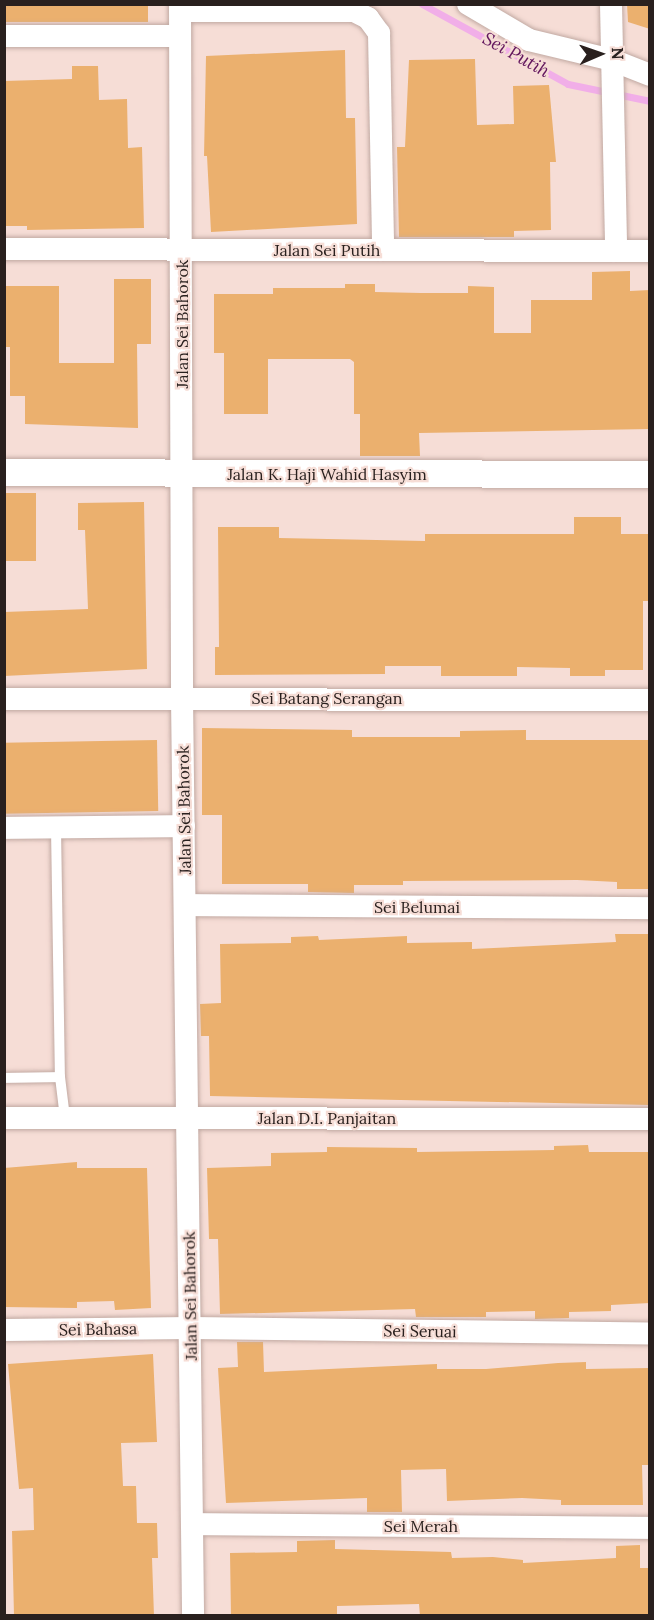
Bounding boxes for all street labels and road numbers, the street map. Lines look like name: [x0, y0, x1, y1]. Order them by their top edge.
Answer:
street label: Jalan Sei Putih: [274, 240, 380, 260]
street label: Jalan Sei Bahorok: [172, 260, 192, 388]
street label: Jalan K. Haji Wahid Hasyim: [227, 464, 427, 484]
street label: Sei Batang Serangan: [251, 688, 403, 708]
street label: Jalan Sei Bahorok: [173, 745, 195, 875]
street label: Sei Belumai: [374, 897, 460, 917]
street label: Jalan D.I. Panjaitan: [258, 1108, 396, 1128]
street label: Jalan Sei Bahorok: [179, 1231, 201, 1361]
street label: Sei Bahasa: [59, 1319, 137, 1339]
street label: Sei Seruai: [383, 1321, 457, 1341]
street label: Sei Merah: [384, 1516, 458, 1536]

